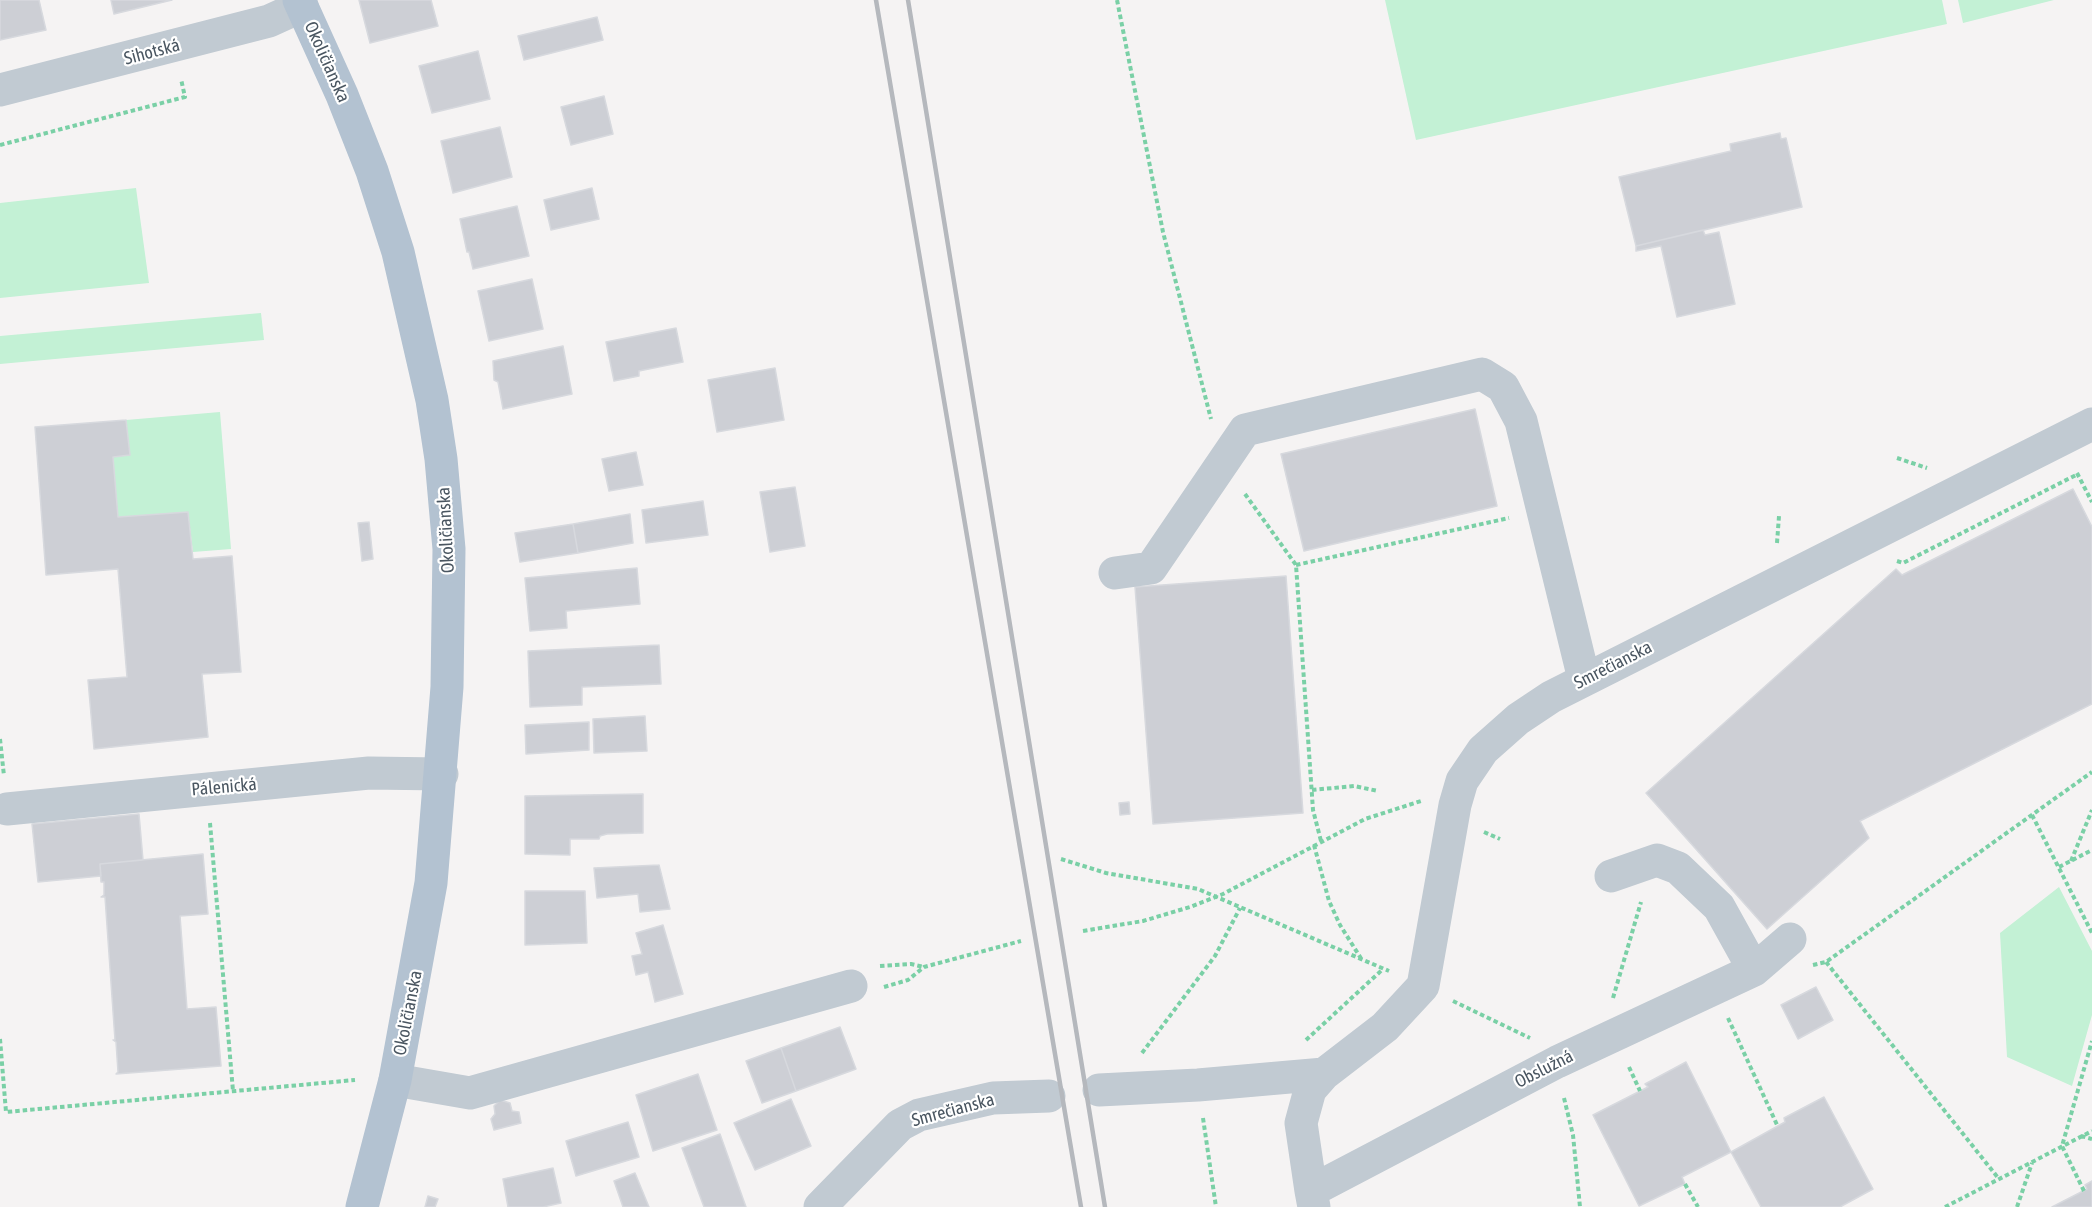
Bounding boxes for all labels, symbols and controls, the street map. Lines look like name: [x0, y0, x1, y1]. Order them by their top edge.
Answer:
street label: Okoličianska: [300, 18, 354, 106]
street label: Sihotská: [122, 34, 182, 70]
street label: Okoličianska: [433, 487, 459, 573]
street label: Smrečianska: [1570, 636, 1656, 694]
street label: Pálenická: [190, 773, 258, 801]
street label: Okoličianska: [389, 969, 427, 1057]
street label: Obslužná: [1511, 1045, 1577, 1093]
street label: Smrečianska: [909, 1089, 997, 1131]

